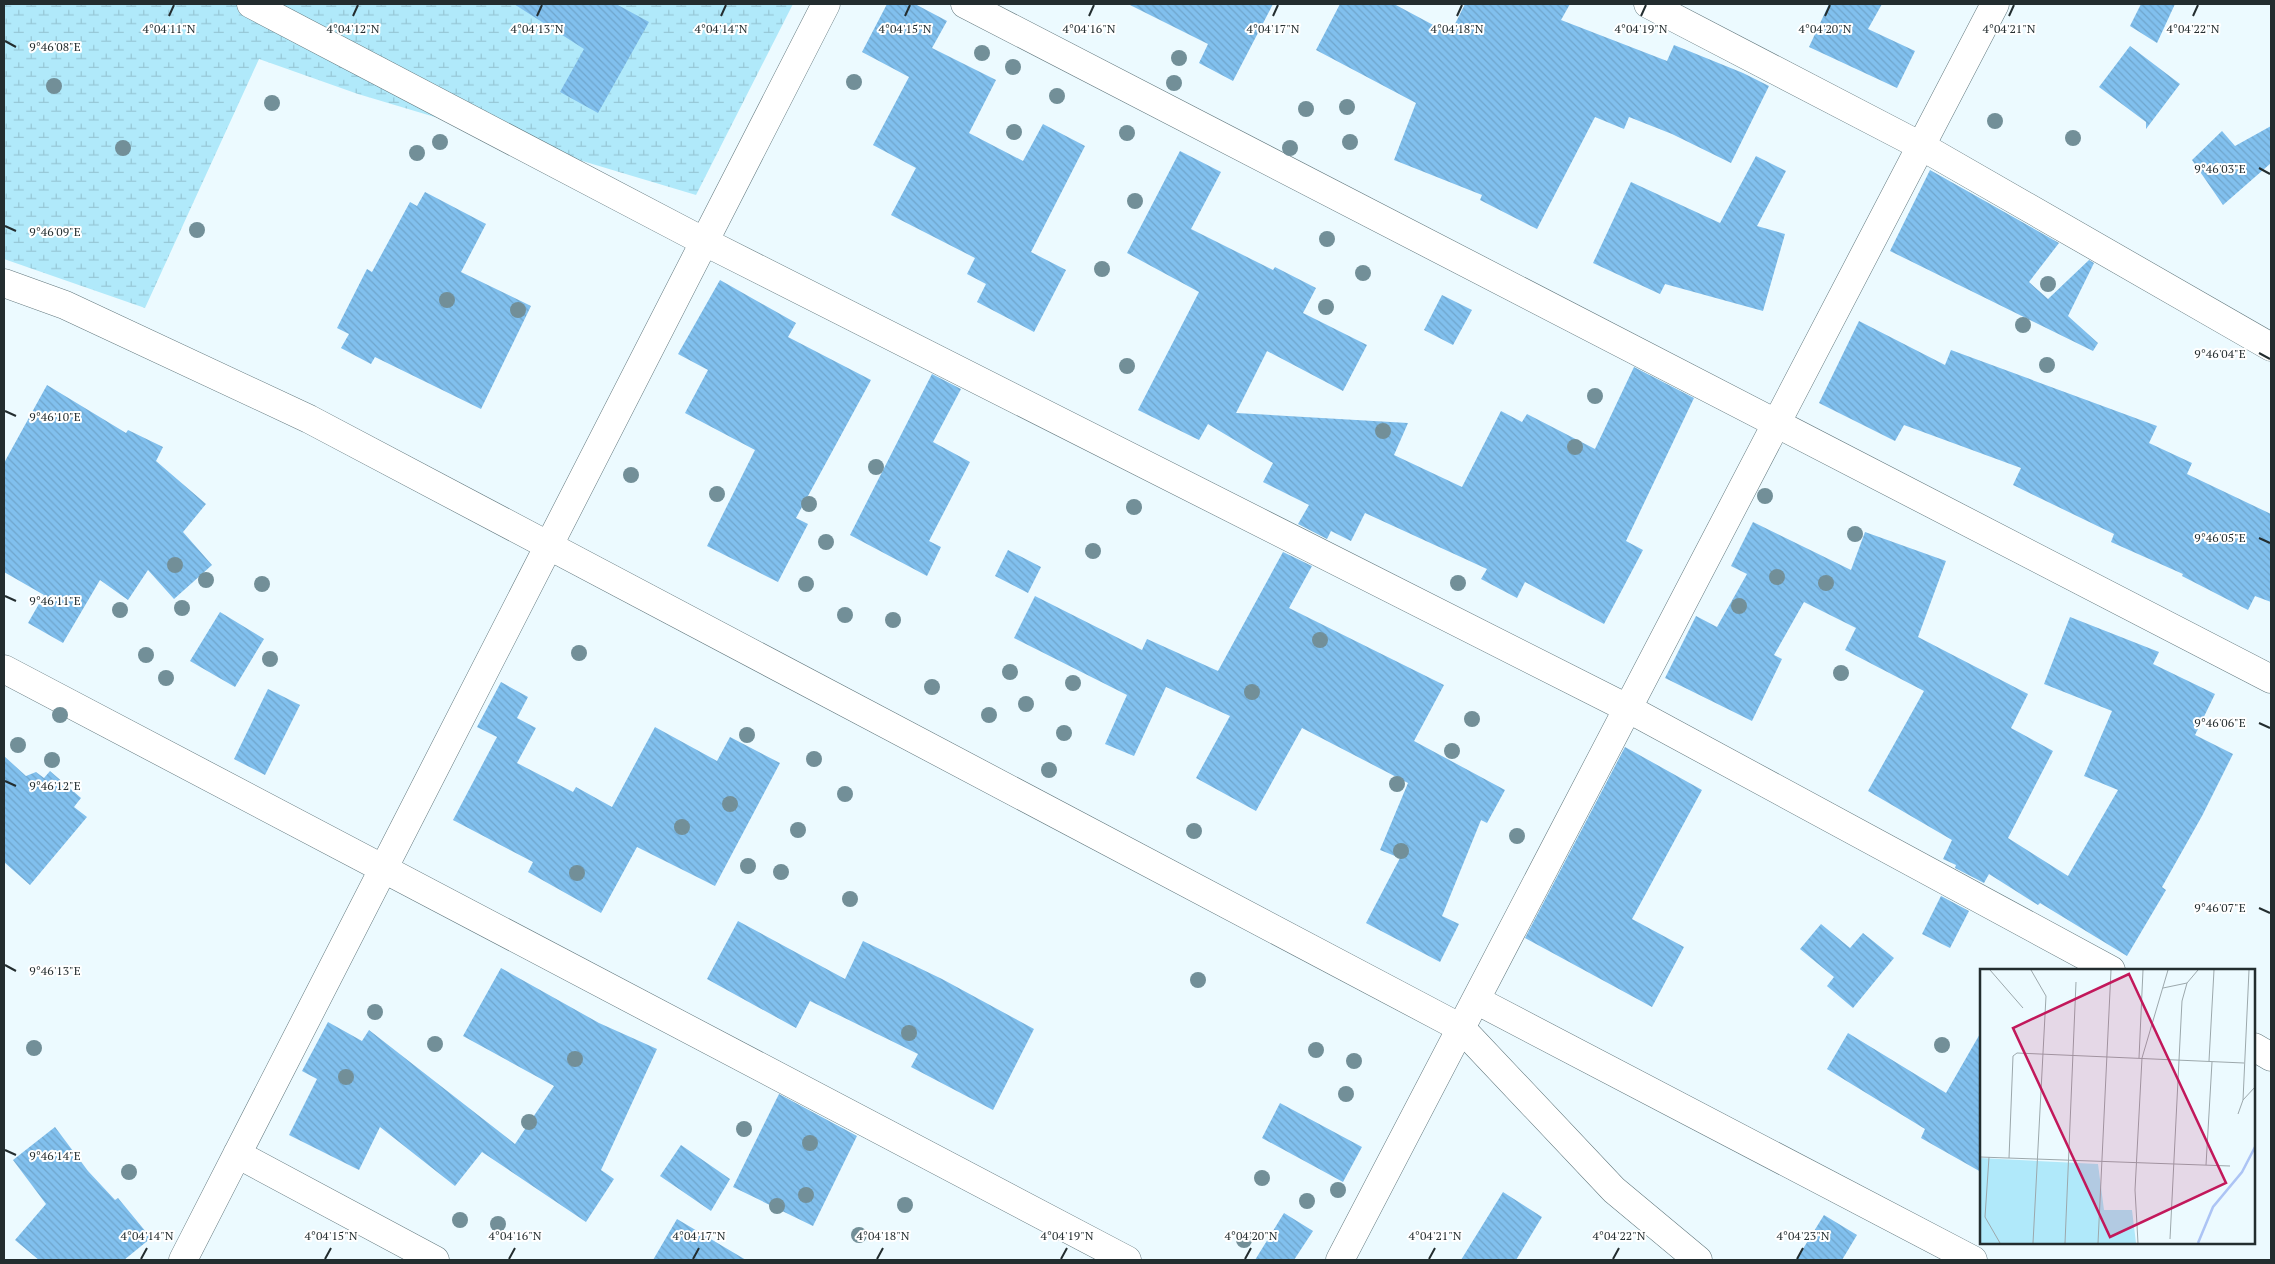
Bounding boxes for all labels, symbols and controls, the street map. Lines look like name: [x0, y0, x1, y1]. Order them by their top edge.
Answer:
text: 4°04'11"N: [142, 21, 196, 36]
text: 4°04'12"N: [326, 21, 380, 36]
text: 4°04'13"N: [510, 21, 564, 36]
text: 4°04'14"N: [694, 21, 748, 36]
text: 4°04'15"N: [878, 21, 932, 36]
text: 4°04'16"N: [1062, 21, 1116, 36]
text: 4°04'17"N: [1246, 21, 1300, 36]
text: 4°04'18"N: [1430, 21, 1484, 36]
text: 4°04'19"N: [1614, 21, 1668, 36]
text: 4°04'20"N: [1798, 21, 1852, 36]
text: 4°04'21"N: [1982, 21, 2036, 36]
text: 4°04'22"N: [2166, 21, 2220, 36]
text: 9°46'08"E: [29, 39, 81, 54]
text: 9°46'03"E: [2194, 161, 2246, 176]
text: 9°46'09"E: [29, 224, 81, 239]
text: 9°46'04"E: [2194, 346, 2246, 361]
text: 9°46'10"E: [29, 409, 81, 424]
text: 9°46'05"E: [2194, 530, 2246, 545]
text: 9°46'11"E: [29, 593, 81, 608]
text: 9°46'06"E: [2194, 715, 2246, 730]
text: 9°46'12"E: [29, 778, 81, 793]
text: 9°46'07"E: [2194, 900, 2246, 915]
text: 9°46'13"E: [29, 963, 81, 978]
inset map: [1980, 969, 2255, 1244]
text: 9°46'14"E: [29, 1148, 81, 1163]
text: 4°04'14"N: [120, 1228, 174, 1243]
text: 4°04'15"N: [304, 1228, 358, 1243]
text: 4°04'16"N: [488, 1228, 542, 1243]
text: 4°04'17"N: [672, 1228, 726, 1243]
text: 4°04'18"N: [856, 1228, 910, 1243]
text: 4°04'19"N: [1040, 1228, 1094, 1243]
text: 4°04'20"N: [1224, 1228, 1278, 1243]
text: 4°04'21"N: [1408, 1228, 1462, 1243]
text: 4°04'22"N: [1592, 1228, 1646, 1243]
text: 4°04'23"N: [1776, 1228, 1830, 1243]

